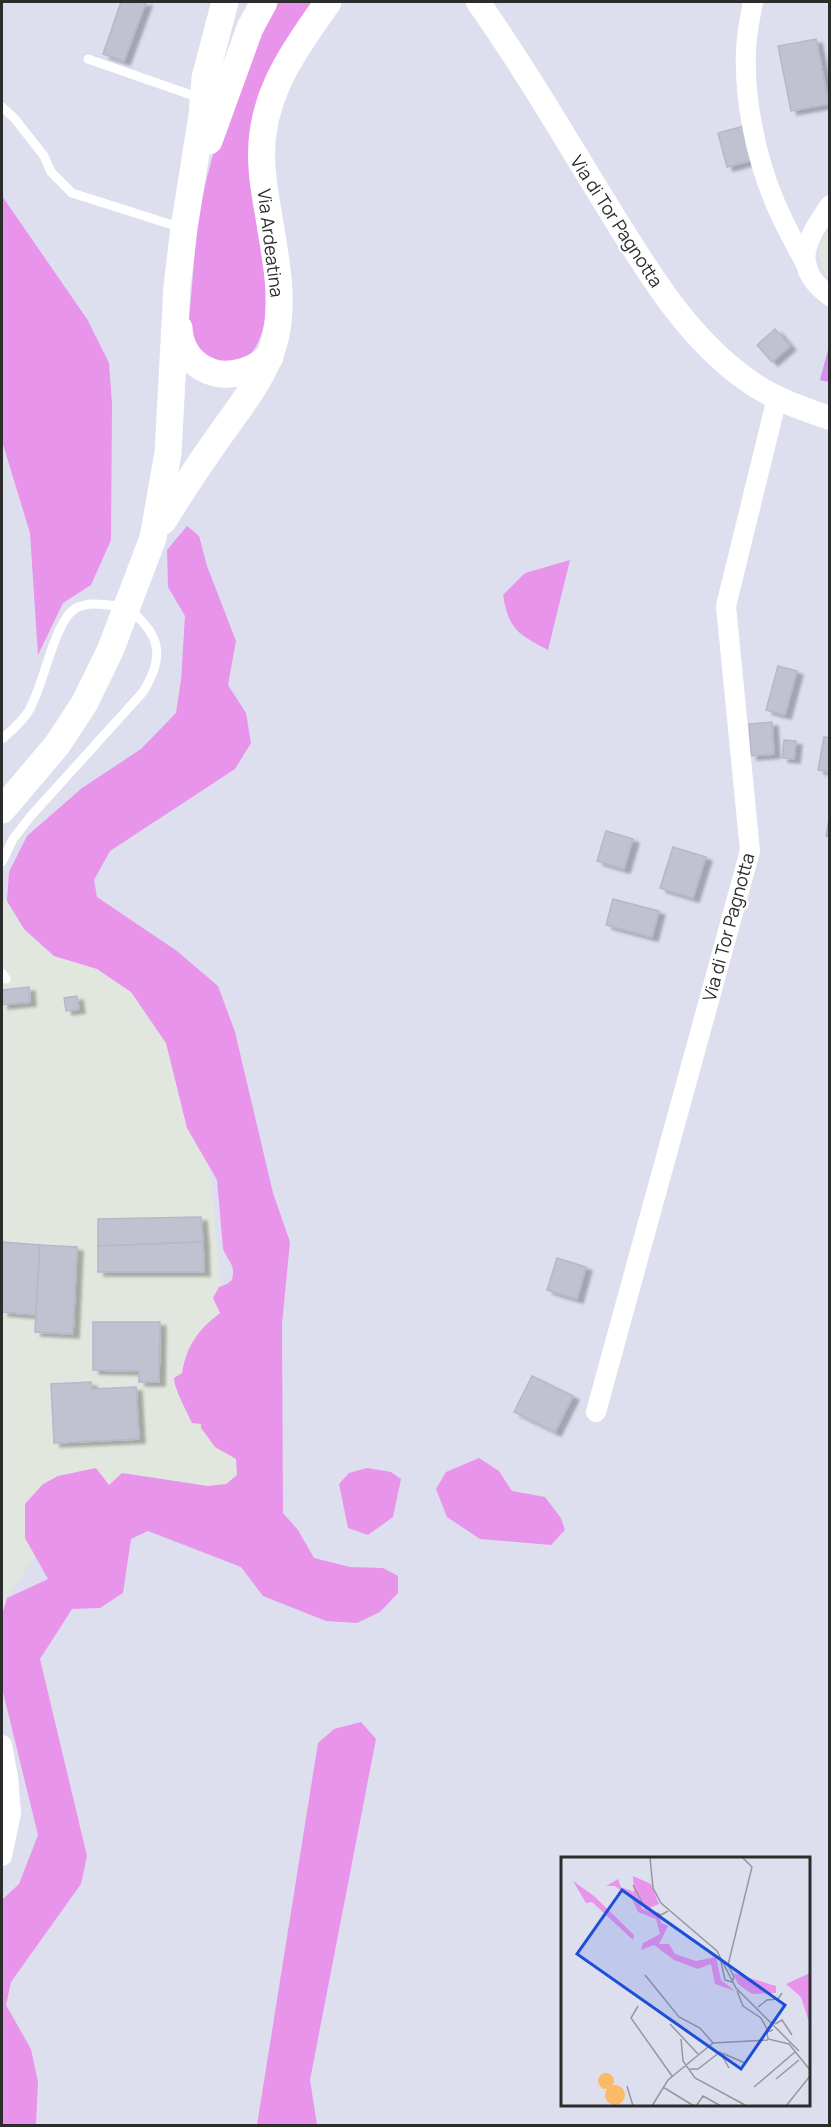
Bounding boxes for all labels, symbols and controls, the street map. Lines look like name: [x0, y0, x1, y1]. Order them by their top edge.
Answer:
street label: Via di Tor Pagnotta: [565, 150, 669, 292]
street label: Via Ardeatina: [252, 187, 290, 299]
street label: Via di Tor Pagnotta: [697, 850, 759, 1004]
inset map: [561, 1857, 810, 2106]

